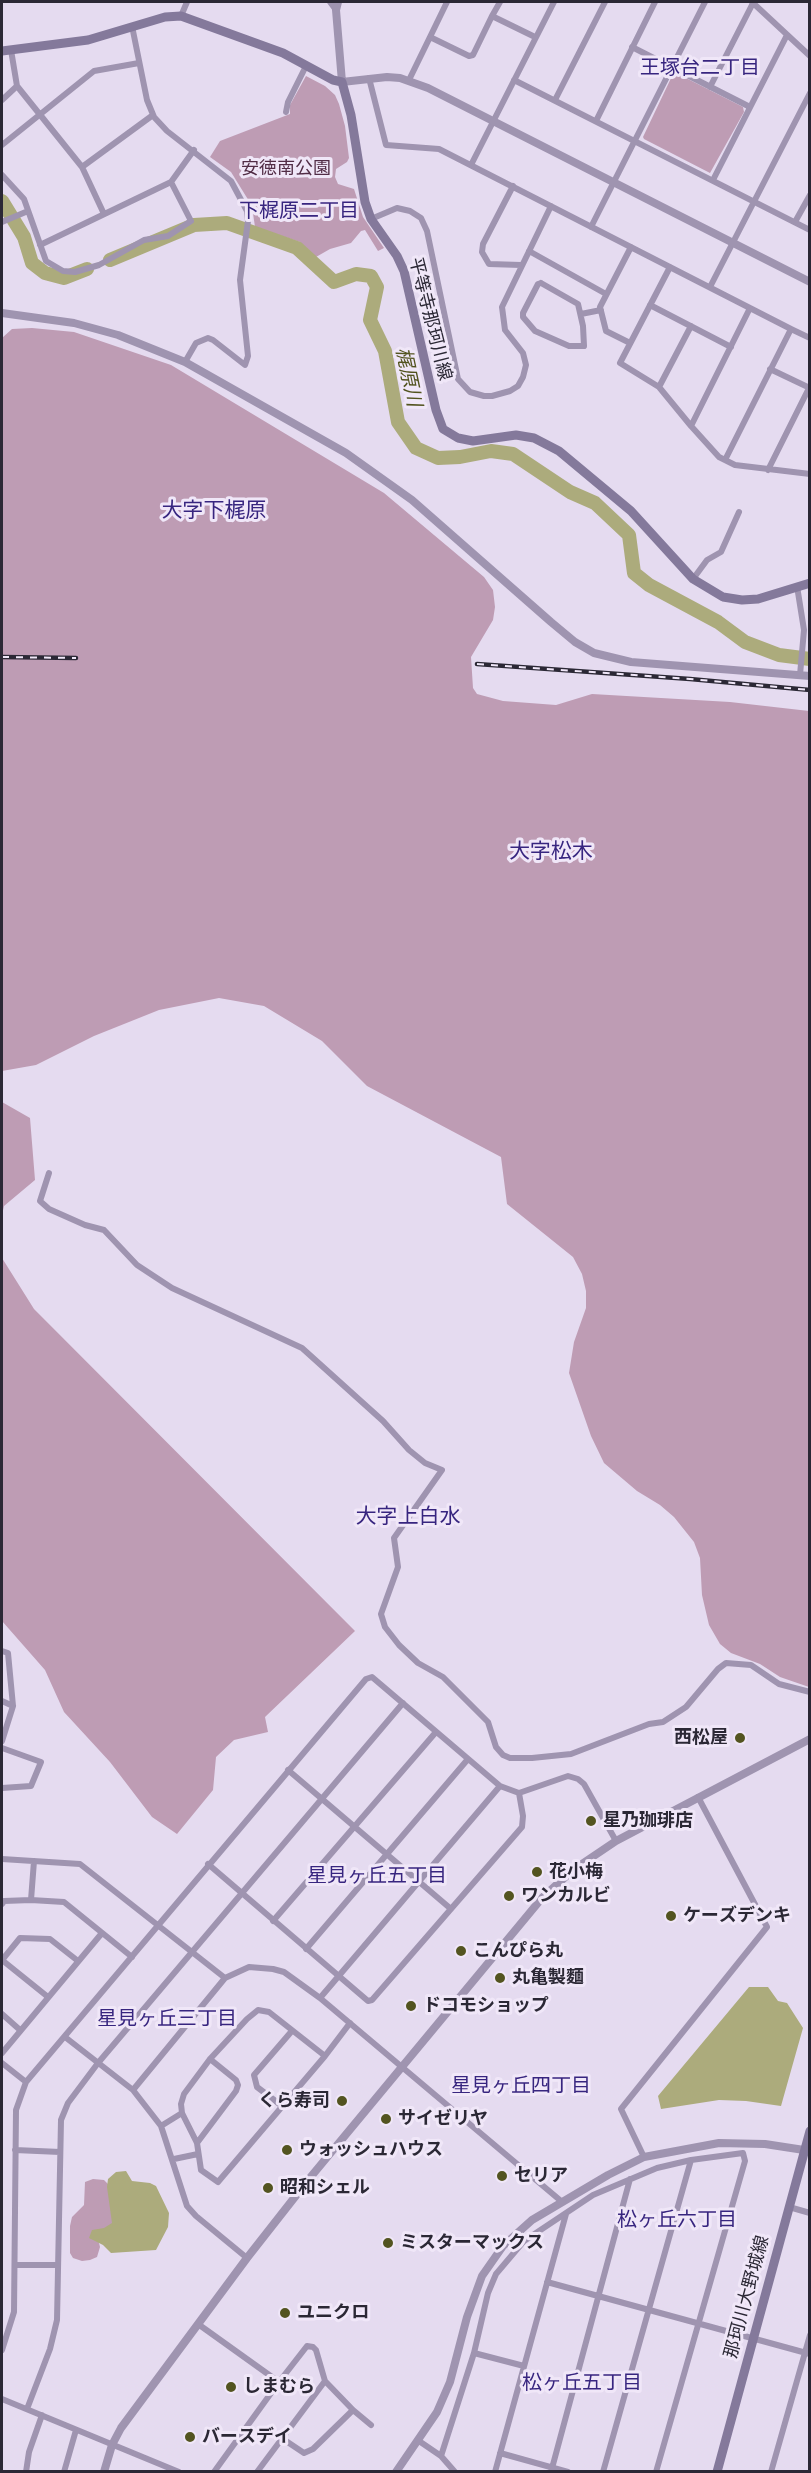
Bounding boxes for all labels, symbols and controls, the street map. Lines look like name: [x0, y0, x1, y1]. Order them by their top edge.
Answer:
district label: 王塚台二丁目: [640, 56, 760, 80]
park label: 安徳南公園: [241, 158, 331, 180]
district label: 下梶原二丁目: [239, 199, 359, 223]
street label: 平等寺那珂川線: [404, 255, 456, 383]
water label: 梶原川: [390, 345, 426, 409]
district label: 大字下梶原: [162, 498, 266, 524]
district label: 大字松木: [509, 839, 593, 865]
district label: 大字上白水: [356, 1504, 460, 1530]
place label: 西松屋: [674, 1727, 728, 1749]
marker: 西松屋: [733, 1731, 747, 1745]
place label: 星乃珈琲店: [603, 1810, 693, 1832]
marker: 星乃珈琲店: [584, 1814, 598, 1828]
place label: 花小梅: [549, 1861, 603, 1883]
district label: 星見ヶ丘五丁目: [307, 1864, 447, 1888]
marker: 花小梅: [530, 1865, 544, 1879]
place label: ワンカルビ: [521, 1885, 611, 1907]
marker: ワンカルビ: [502, 1889, 516, 1903]
place label: ケーズデンキ: [683, 1905, 791, 1927]
marker: ケーズデンキ: [664, 1909, 678, 1923]
place label: こんぴら丸: [473, 1940, 563, 1962]
marker: こんぴら丸: [454, 1944, 468, 1958]
place label: 丸亀製麵: [512, 1967, 584, 1989]
marker: 丸亀製麵: [493, 1971, 507, 1985]
place label: ドコモショップ: [423, 1995, 549, 2017]
marker: ドコモショップ: [404, 1999, 418, 2013]
district label: 星見ヶ丘三丁目: [97, 2007, 237, 2031]
district label: 星見ヶ丘四丁目: [451, 2074, 591, 2098]
place label: くら寿司: [258, 2090, 330, 2112]
marker: くら寿司: [335, 2094, 349, 2108]
place label: サイゼリヤ: [398, 2108, 488, 2130]
marker: サイゼリヤ: [379, 2112, 393, 2126]
place label: ウォッシュハウス: [299, 2139, 443, 2161]
marker: ウォッシュハウス: [280, 2143, 294, 2157]
place label: セリア: [514, 2165, 568, 2187]
marker: セリア: [495, 2169, 509, 2183]
place label: 昭和シェル: [280, 2177, 370, 2199]
marker: 昭和シェル: [261, 2181, 275, 2195]
district label: 松ヶ丘六丁目: [617, 2208, 737, 2232]
place label: ミスターマックス: [400, 2232, 544, 2254]
street label: 那珂川大野城線: [720, 2233, 774, 2361]
marker: ミスターマックス: [381, 2236, 395, 2250]
place label: ユニクロ: [297, 2302, 369, 2324]
marker: ユニクロ: [278, 2306, 292, 2320]
district label: 松ヶ丘五丁目: [522, 2371, 642, 2395]
place label: しまむら: [243, 2376, 315, 2398]
marker: しまむら: [224, 2380, 238, 2394]
place label: バースデイ: [202, 2426, 292, 2448]
marker: バースデイ: [183, 2430, 197, 2444]

